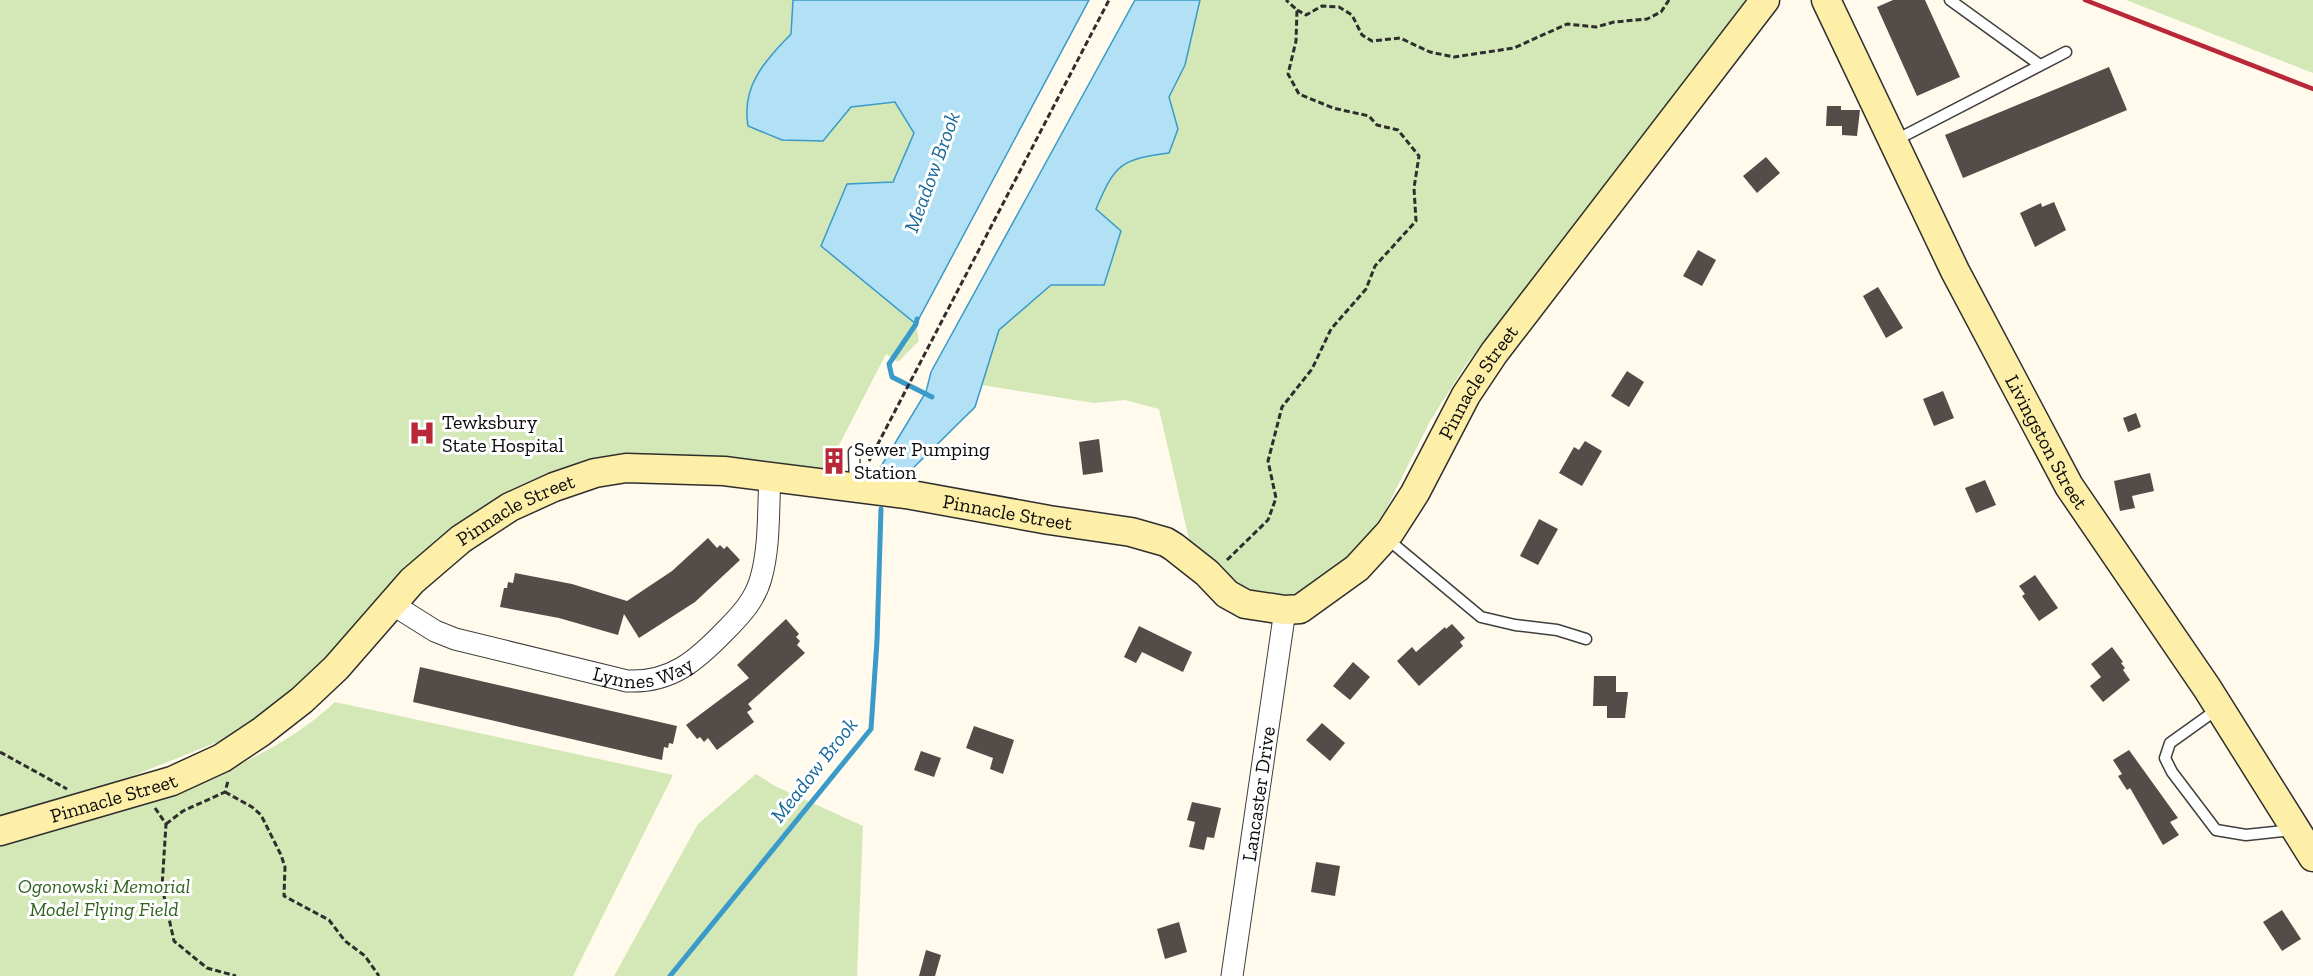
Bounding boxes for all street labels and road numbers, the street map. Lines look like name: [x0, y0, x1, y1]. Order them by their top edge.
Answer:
street label: Pinnacle Street: [1433, 320, 1523, 443]
street label: Livingston Street: [2000, 371, 2094, 514]
street label: Pinnacle Street: [452, 469, 578, 551]
street label: Pinnacle Street: [941, 489, 1074, 535]
street label: Lynnes Way: [590, 652, 698, 693]
street label: Lancaster Drive: [1237, 725, 1280, 863]
street label: Pinnacle Street: [47, 768, 182, 828]

